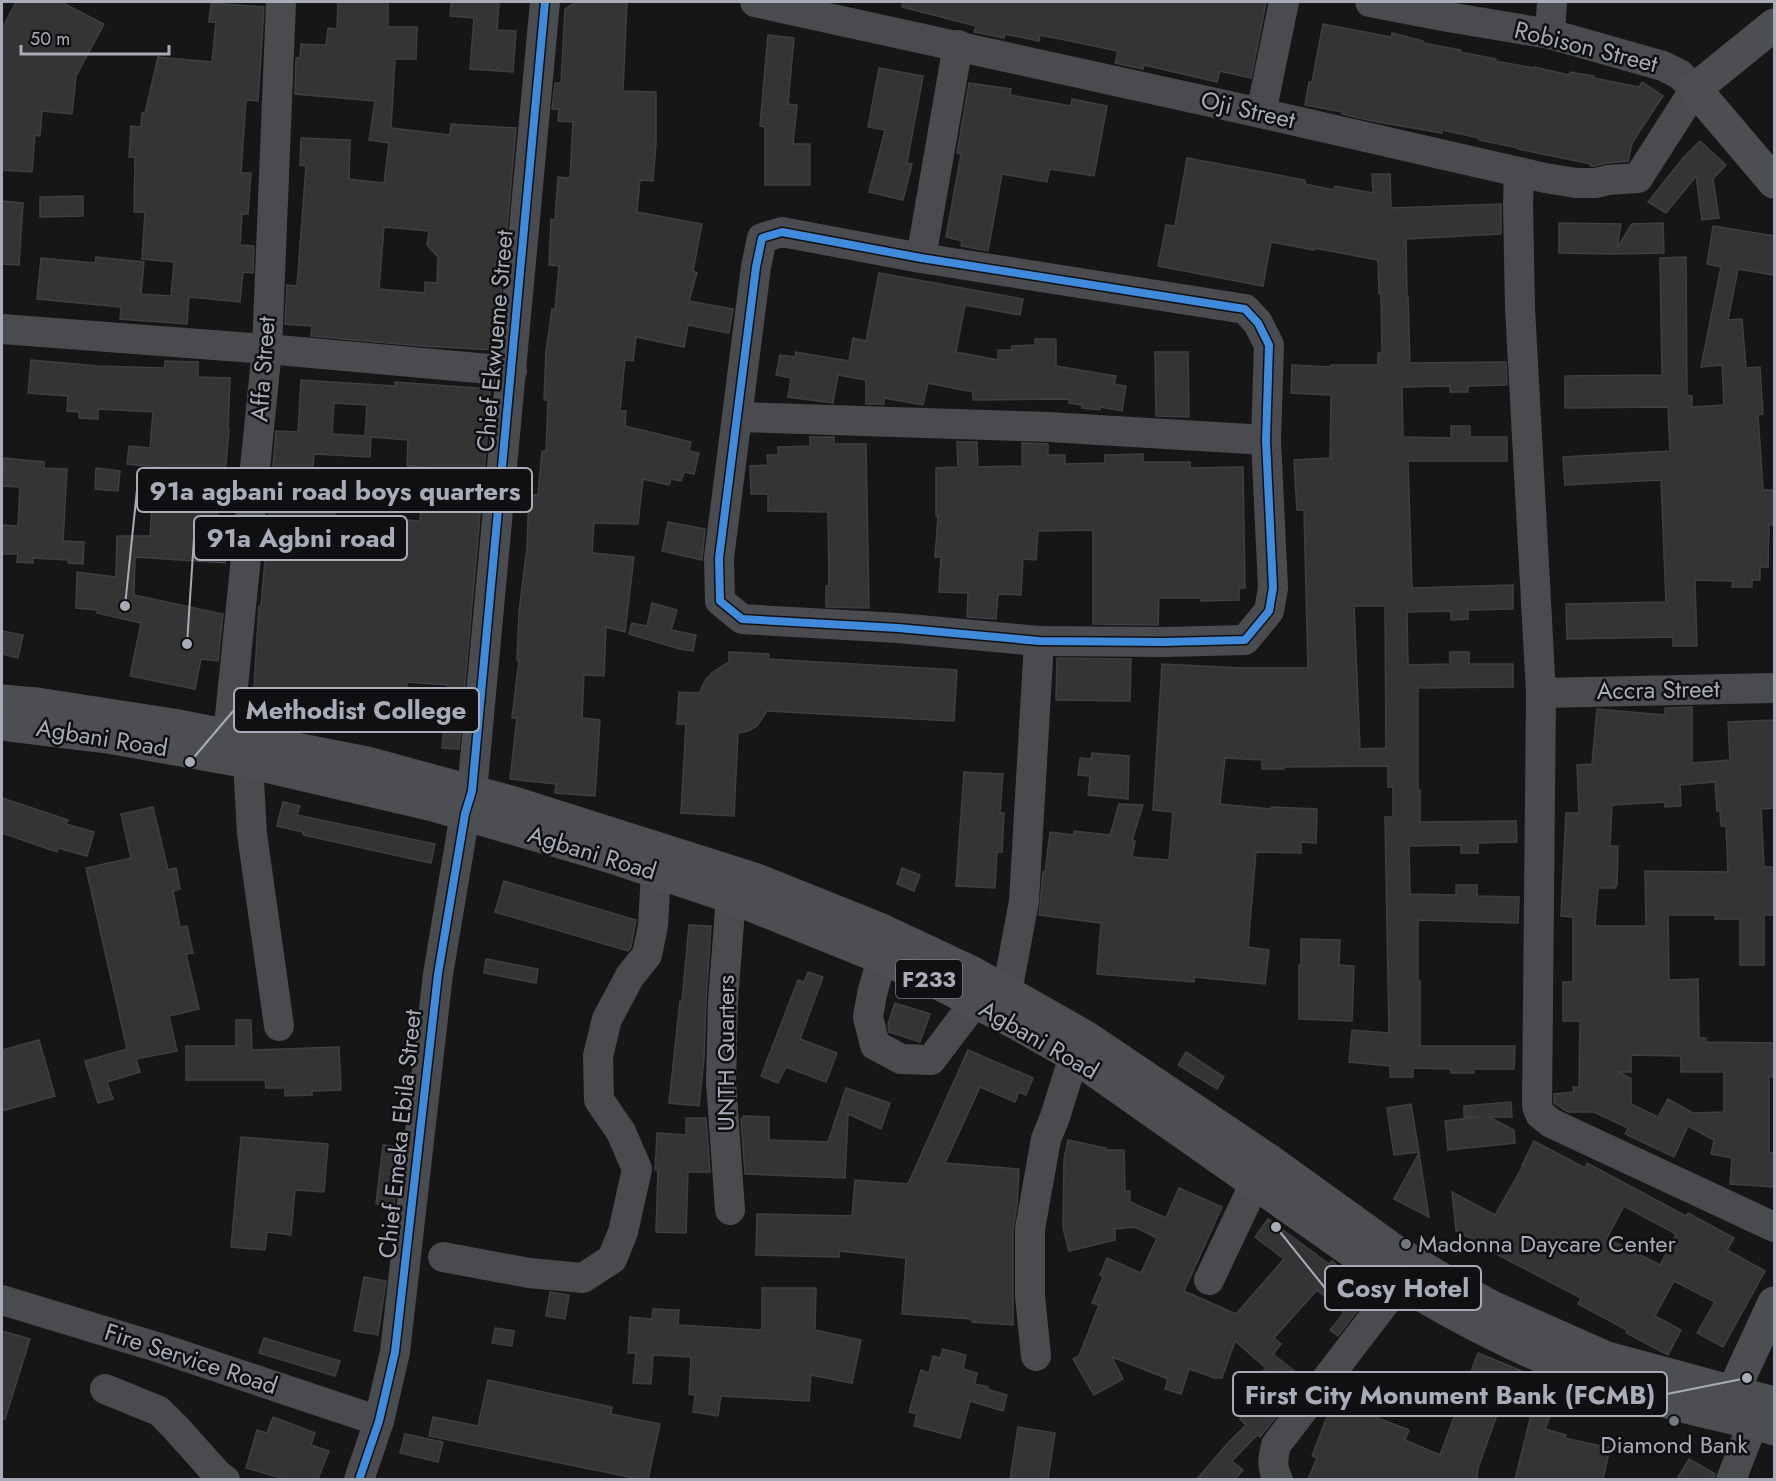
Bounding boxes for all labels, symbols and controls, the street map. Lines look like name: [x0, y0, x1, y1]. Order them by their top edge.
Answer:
street label: Robison Street: [1511, 12, 1662, 81]
scale bar: [21, 18, 170, 56]
text: 50 m: [30, 26, 70, 52]
street label: Oji Street: [1198, 82, 1299, 137]
street label: Chief Ekwueme Street: [467, 228, 522, 453]
street label: Affa Street: [241, 315, 284, 423]
callout: 91a agbani road boys quarters: [137, 468, 532, 512]
text: 91a agbani road boys quarters: [149, 472, 521, 510]
callout: 91a Agbni road: [194, 516, 407, 560]
text: 91a Agbni road: [206, 519, 396, 557]
street label: Accra Street: [1596, 671, 1720, 708]
callout: Methodist College: [234, 688, 479, 732]
text: Methodist College: [246, 691, 467, 729]
street label: Agbani Road: [34, 710, 170, 765]
street label: Agbani Road: [524, 816, 661, 889]
road number: F233: [896, 960, 962, 998]
street label: UNTH Quarters: [708, 975, 743, 1131]
street label: Agbani Road: [973, 991, 1105, 1088]
street label: Chief Emeka Ebila Street: [369, 1008, 430, 1260]
place label: Madonna Daycare Center: [1418, 1226, 1677, 1261]
marker: Madonna Daycare Center: [1399, 1237, 1413, 1251]
callout: Cosy Hotel: [1325, 1266, 1481, 1310]
text: Cosy Hotel: [1337, 1269, 1469, 1307]
street label: Fire Service Road: [100, 1314, 282, 1403]
callout: First City Monument Bank (FCMB): [1233, 1372, 1667, 1416]
text: First City Monument Bank (FCMB): [1245, 1376, 1655, 1414]
marker: Diamond Bank: [1667, 1414, 1681, 1428]
place label: Diamond Bank: [1600, 1427, 1748, 1462]

